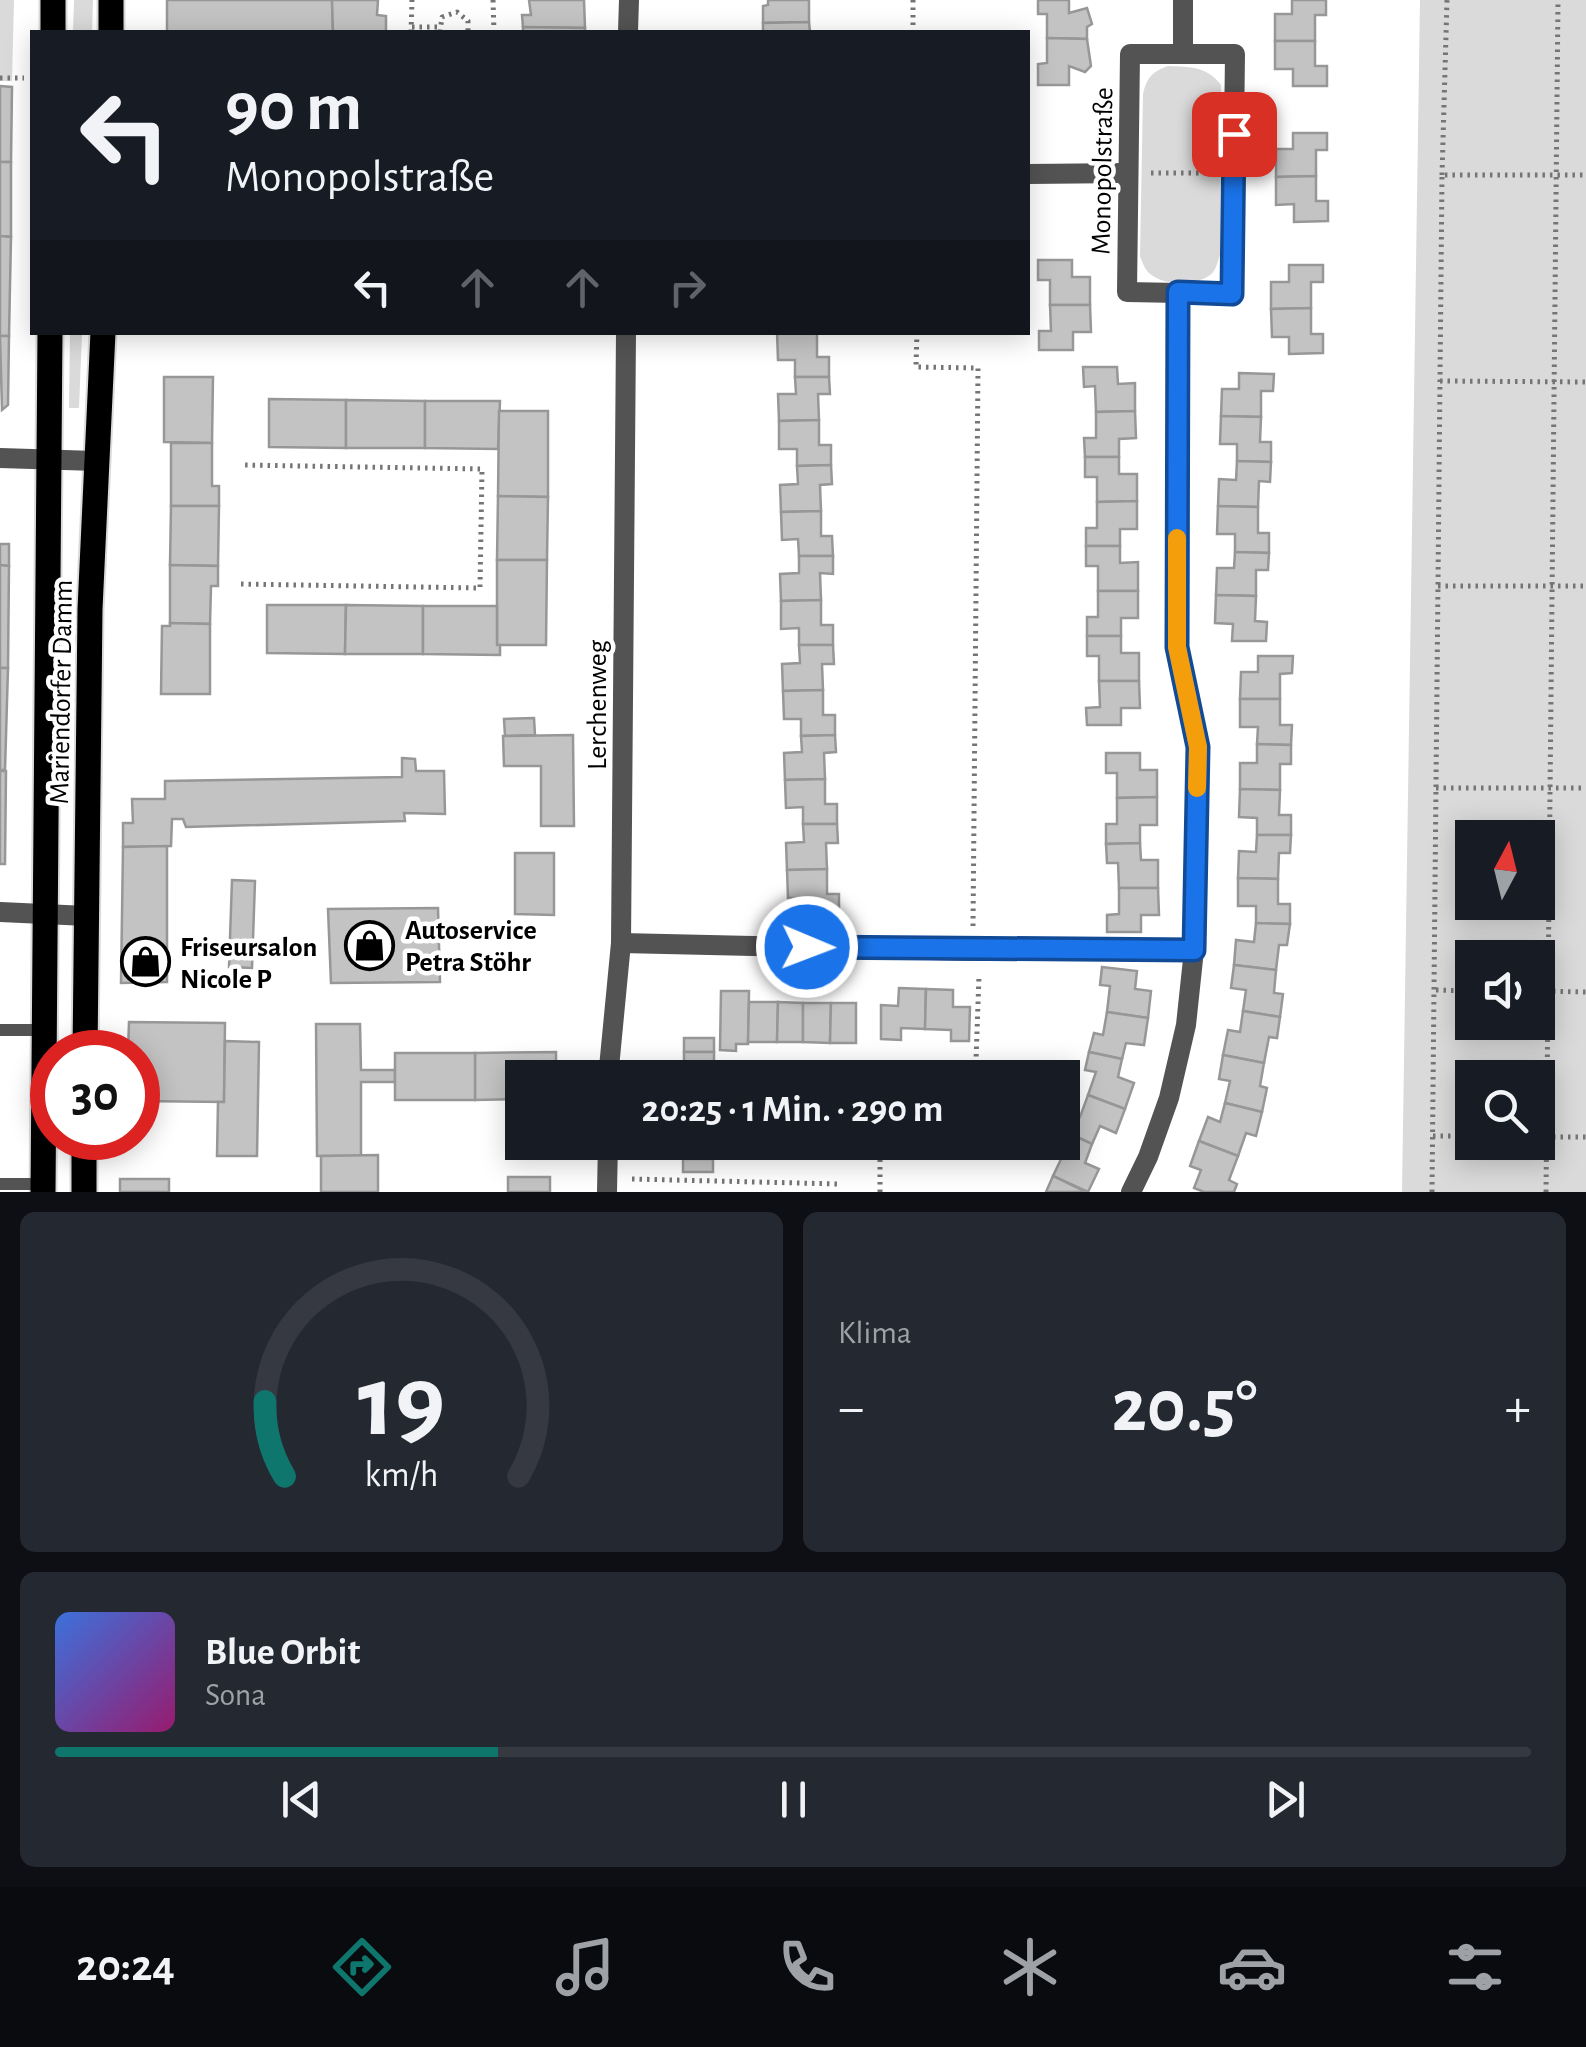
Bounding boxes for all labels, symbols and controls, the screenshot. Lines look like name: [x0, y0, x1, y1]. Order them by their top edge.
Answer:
icon: left: [60, 70, 190, 200]
text: 90 m: [225, 73, 362, 143]
street label: Monopolstraße: [1088, 87, 1118, 255]
pin: [1192, 92, 1277, 177]
icon: arrive: [1207, 107, 1262, 162]
text: Monopolstraße: [225, 155, 494, 200]
icon: left: [345, 260, 400, 315]
icon: ahead: [450, 260, 505, 315]
icon: ahead: [555, 260, 610, 315]
icon: right: [660, 260, 715, 315]
street label: Mariendorfer Damm: [46, 580, 78, 805]
street label: Lerchenweg: [584, 640, 612, 770]
north arrow: [1455, 820, 1555, 920]
map controls: [1455, 820, 1555, 1160]
position arrow: [755, 895, 859, 999]
place label: Autoservice Petra Stöhr: [405, 917, 537, 977]
shop icon: Autoservice Petra Stöhr: [344, 919, 396, 971]
place label: Friseursalon Nicole P: [180, 934, 317, 994]
shop icon: Friseursalon Nicole P: [119, 936, 171, 988]
button: sound: [1455, 940, 1555, 1040]
speed limit sign: 30: [30, 1030, 160, 1160]
button: search: [1455, 1060, 1555, 1160]
text: 20:25 · 1 Min. · 290 m: [642, 1091, 943, 1129]
text: Klima: [838, 1317, 912, 1349]
text: 19: [358, 1351, 445, 1455]
text: 20.5°: [1112, 1370, 1257, 1445]
text: −: [838, 1381, 864, 1436]
text: +: [1505, 1381, 1531, 1436]
text: km/h: [365, 1457, 438, 1493]
text: Blue Orbit: [205, 1634, 360, 1672]
text: Sona: [205, 1679, 266, 1711]
icon: previous: [274, 1772, 329, 1827]
icon: pause: [766, 1772, 821, 1827]
icon: next: [1258, 1772, 1313, 1827]
icon: directions: [327, 1932, 397, 2002]
icon: music: [550, 1932, 620, 2002]
icon: phone: [772, 1932, 842, 2002]
icon: climate: [995, 1932, 1065, 2002]
icon: car: [1217, 1932, 1287, 2002]
icon: filters: [1440, 1932, 1510, 2002]
text: 20:24: [76, 1944, 175, 1989]

